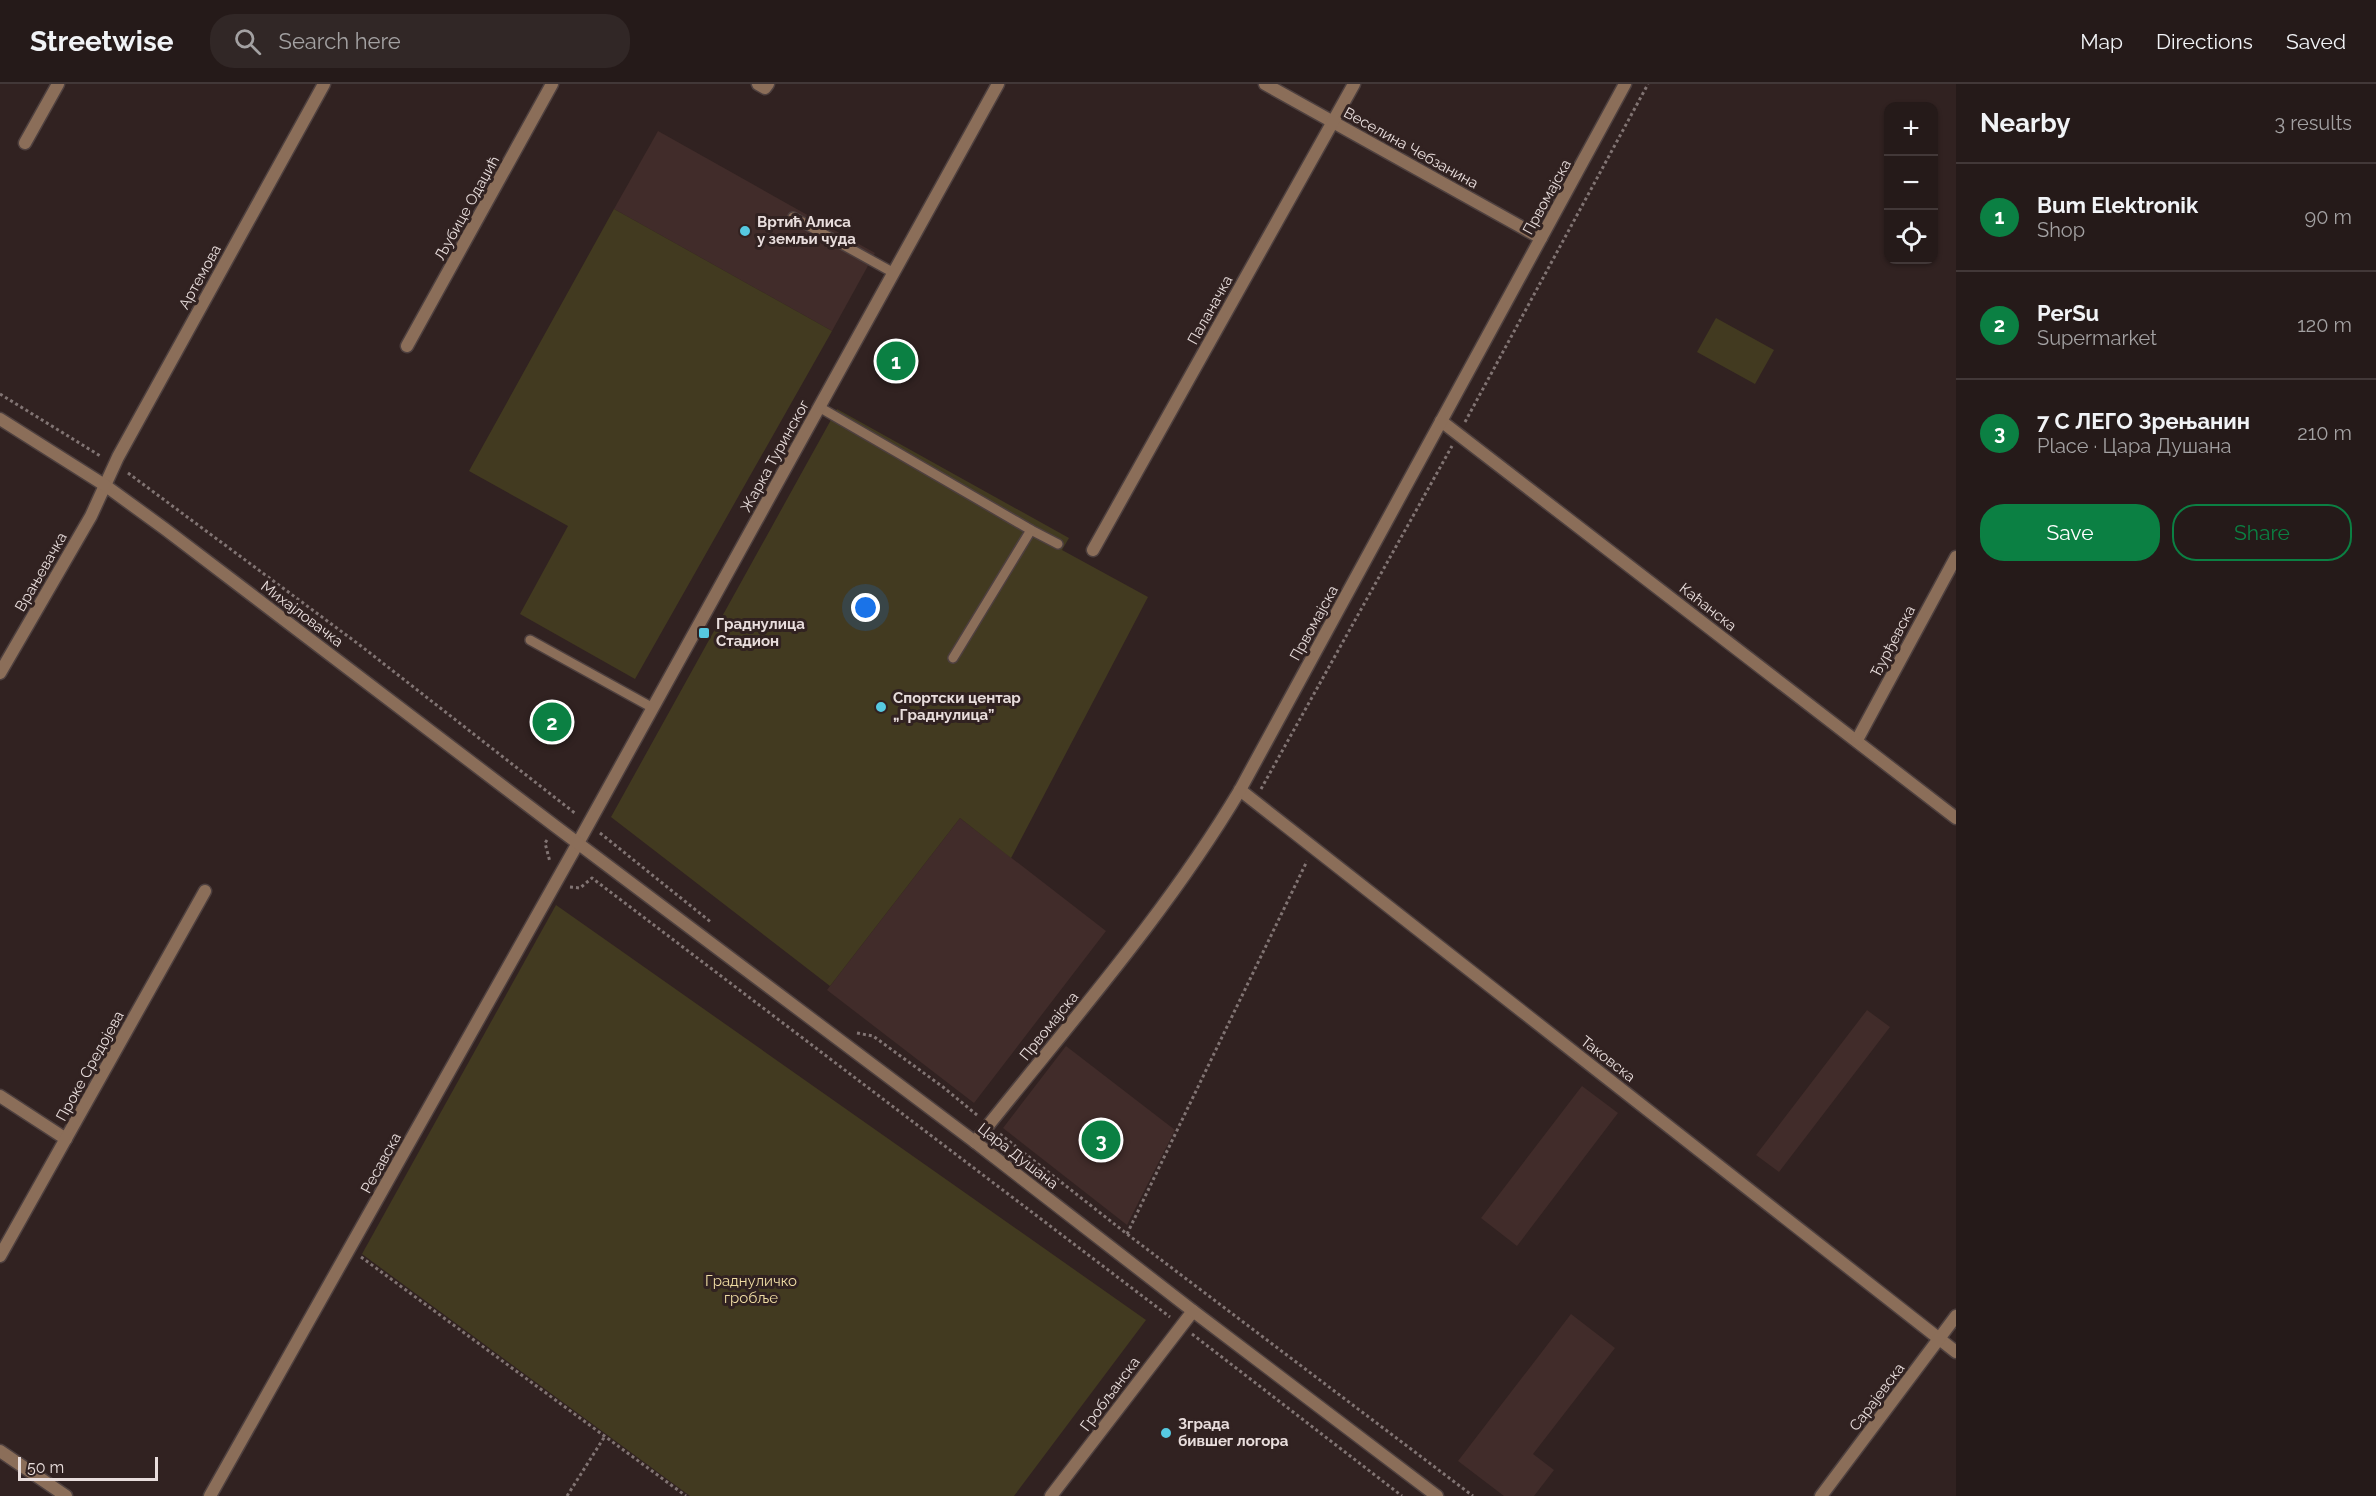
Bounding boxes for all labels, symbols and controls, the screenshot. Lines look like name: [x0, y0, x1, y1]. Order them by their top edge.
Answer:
search box: [210, 14, 630, 68]
text: Streetwise: [30, 25, 174, 58]
icon: search: [231, 25, 264, 58]
text: Search here: [279, 28, 401, 54]
text: Map: [2080, 29, 2123, 54]
text: Directions: [2156, 29, 2253, 54]
text: Saved: [2286, 29, 2346, 54]
map controls: [1884, 102, 1938, 264]
button: +: [1884, 102, 1938, 156]
street label: Веселина Чебзанина: [1341, 104, 1481, 192]
text: Nearby: [1980, 108, 2070, 138]
text: 3 results: [2274, 111, 2352, 135]
street label: Љубице Одаџић: [431, 153, 503, 263]
street label: Првомајска: [1519, 156, 1575, 238]
button: −: [1884, 156, 1938, 210]
text: Bum Elektronik: [2037, 192, 2198, 218]
text: 1: [1995, 205, 2004, 229]
text: 90 m: [2305, 205, 2352, 229]
button: locate: [1884, 210, 1938, 264]
place label: Вртић Алиса у земљи чуда: [757, 213, 856, 248]
text: Shop: [2037, 218, 2085, 242]
marker: Вртић Алиса у земљи чуда: [738, 224, 752, 238]
street label: Артемова: [175, 242, 225, 312]
street label: Паланачка: [1184, 272, 1236, 348]
text: PerSu: [2037, 300, 2099, 326]
text: 2: [1994, 313, 2005, 337]
text: 120 m: [2297, 313, 2352, 337]
text: Supermarket: [2037, 326, 2157, 350]
pin: 1: [876, 338, 916, 384]
street label: Жарка Туринског: [737, 397, 813, 515]
text: 7 С ЛЕГО Зрењанин: [2037, 408, 2250, 434]
text: 3: [1994, 421, 2005, 445]
text: 210 m: [2297, 421, 2352, 445]
text: Place · Цара Душана: [2037, 434, 2232, 458]
button: Save: [1980, 504, 2160, 561]
button: Share: [2172, 504, 2352, 561]
street label: Врањевачка: [11, 529, 71, 615]
street label: Михајловачка: [257, 577, 347, 651]
street label: Каћанска: [1676, 579, 1740, 635]
street label: Првомајска: [1286, 582, 1342, 664]
your location: [851, 593, 880, 622]
street label: Ђурђевска: [1867, 602, 1919, 680]
place label: Граднулица Стадион: [716, 615, 805, 650]
marker: Граднулица Стадион: [697, 626, 711, 640]
place label: Спортски центар „Граднулица”: [893, 689, 1021, 724]
pin: 2: [532, 700, 572, 744]
marker: Спортски центар „Граднулица”: [874, 700, 888, 714]
street label: Првомајска: [1016, 988, 1082, 1064]
street label: Проке Средојева: [52, 1008, 128, 1124]
street label: Таковска: [1577, 1032, 1639, 1086]
pin: 3: [1082, 1118, 1120, 1162]
street label: Цара Душана: [974, 1119, 1062, 1193]
street label: Ресавска: [357, 1129, 405, 1197]
park label: Граднуличко гробље: [705, 1272, 797, 1307]
street label: Гробљанска: [1076, 1353, 1144, 1435]
street label: Сарајевска: [1846, 1360, 1908, 1434]
place label: Зграда бившег логора: [1178, 1415, 1289, 1450]
marker: Зграда бившег логора: [1159, 1426, 1173, 1440]
scale bar: [18, 1454, 158, 1482]
text: 50 m: [27, 1458, 64, 1477]

